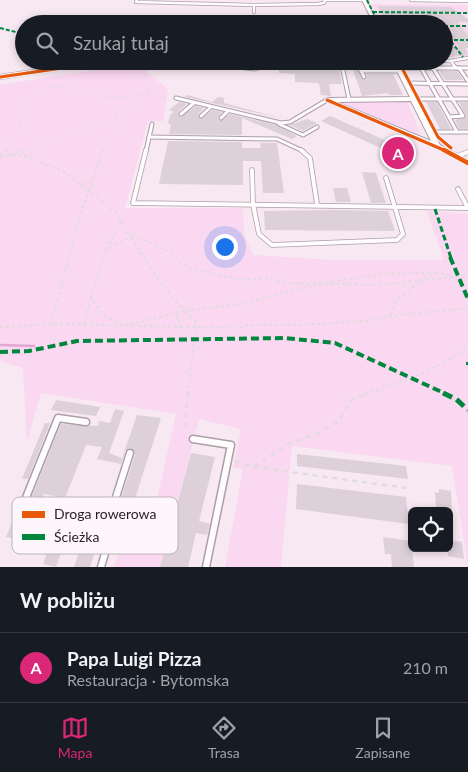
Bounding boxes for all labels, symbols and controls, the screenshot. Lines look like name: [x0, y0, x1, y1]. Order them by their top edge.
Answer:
search box: [15, 15, 453, 70]
icon: search: [33, 29, 61, 57]
text: Szukaj tutaj: [73, 31, 169, 54]
pin: A: [382, 134, 414, 172]
your location: [212, 234, 238, 260]
legend: [12, 497, 178, 554]
text: Droga rowerowa: [54, 505, 157, 522]
map controls: [408, 507, 453, 552]
button: locate: [408, 507, 453, 552]
text: Ścieżka: [54, 528, 99, 545]
text: W pobliżu: [20, 587, 115, 612]
text: Papa Luigi Pizza: [67, 647, 201, 670]
text: A: [30, 658, 42, 677]
text: 210 m: [403, 658, 448, 677]
text: Restauracja · Bytomska: [67, 670, 229, 689]
tab: Mapa: [58, 714, 92, 761]
tab: Trasa: [208, 714, 240, 761]
tab: Zapisane: [355, 714, 410, 761]

